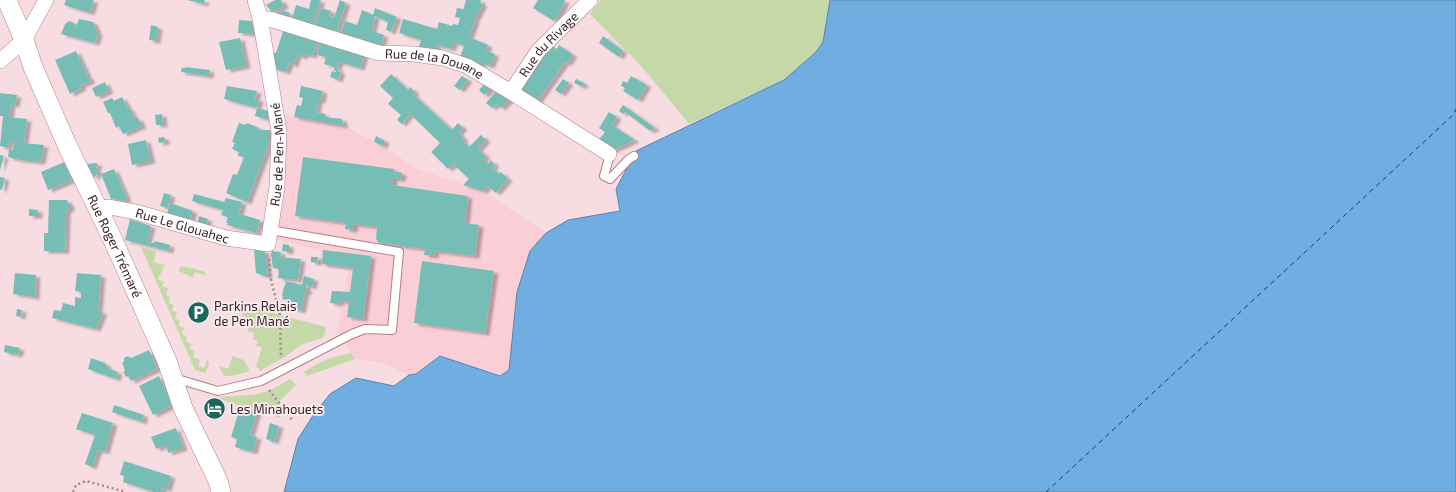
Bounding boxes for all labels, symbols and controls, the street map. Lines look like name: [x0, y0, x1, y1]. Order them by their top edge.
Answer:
street label: Rue du Rivage: [515, 8, 582, 80]
street label: Rue de la Douane: [385, 45, 487, 82]
street label: Rue de Pen-Mané: [266, 102, 287, 207]
street label: Rue Roger Trémaré: [84, 192, 146, 300]
street label: Rue Le Glouahec: [134, 204, 231, 247]
place label: Parkins Relais de Pen Mané: [214, 298, 297, 329]
parking icon: Parkins Relais de Pen Mané: [185, 300, 211, 326]
hotel icon: Les Minahouets: [202, 396, 228, 422]
place label: Les Minahouets: [230, 401, 323, 417]

